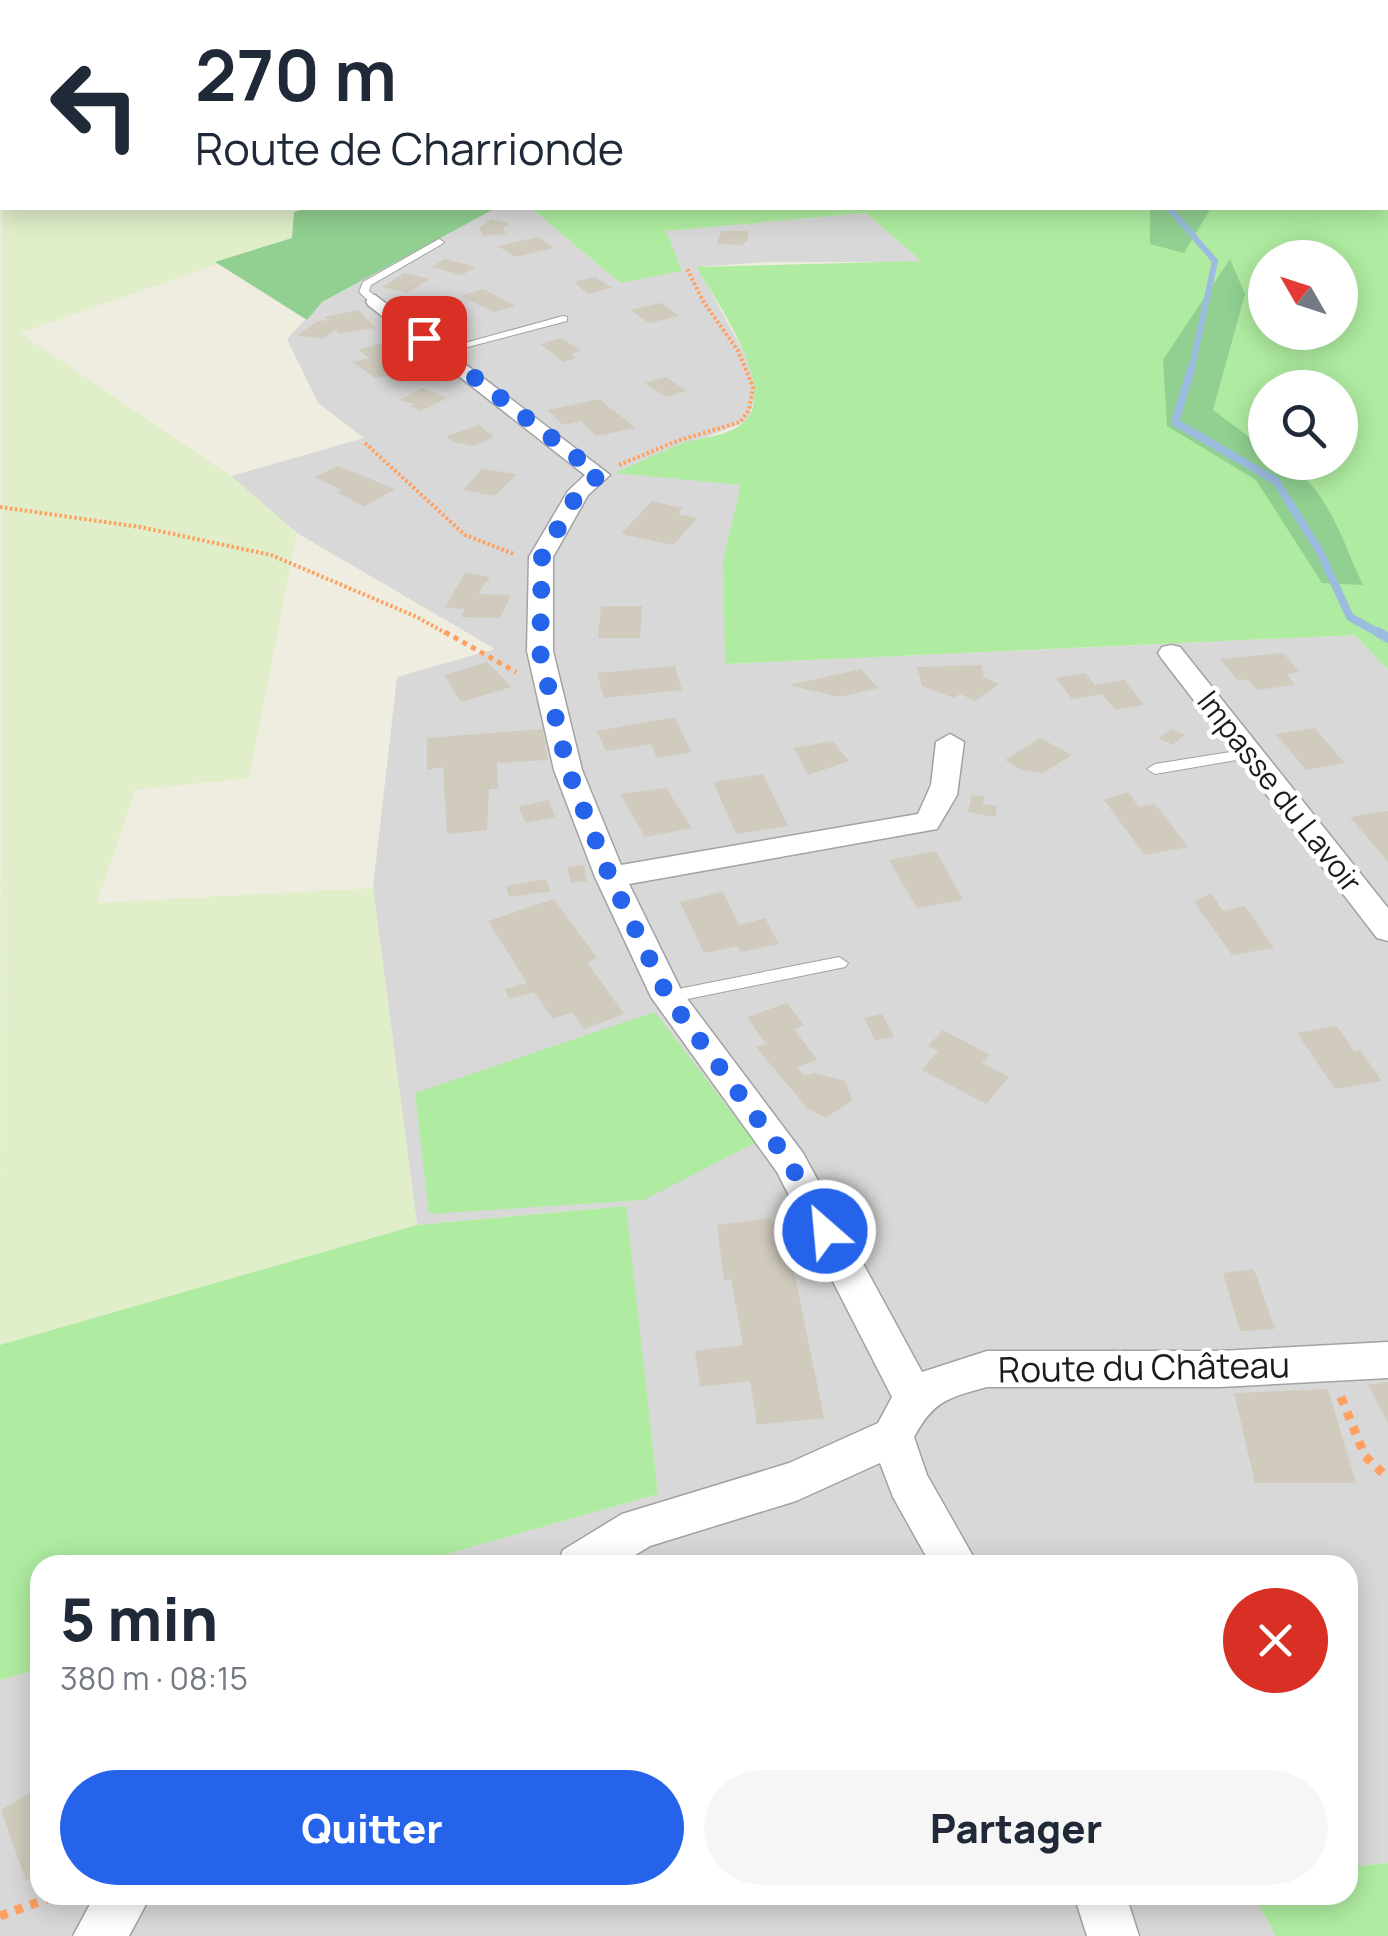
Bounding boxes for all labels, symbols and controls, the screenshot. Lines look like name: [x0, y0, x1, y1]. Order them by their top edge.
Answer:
text: 270 m: [195, 26, 397, 122]
icon: left: [30, 40, 160, 170]
text: Route de Charrionde: [195, 117, 624, 179]
north arrow: [1248, 240, 1358, 350]
map controls: [1248, 240, 1358, 480]
pin: [382, 296, 467, 381]
icon: arrive: [397, 311, 452, 366]
button: search: [1248, 370, 1358, 480]
street label: Impasse du Lavoir: [1189, 682, 1372, 900]
position arrow: [773, 1179, 877, 1283]
street label: Route du Château: [998, 1340, 1290, 1394]
text: 5 min: [60, 1577, 218, 1659]
button: close: [1223, 1588, 1328, 1693]
text: 380 m · 08:15: [60, 1656, 248, 1700]
button: Quitter: [60, 1770, 684, 1885]
button: Partager: [704, 1770, 1328, 1885]

